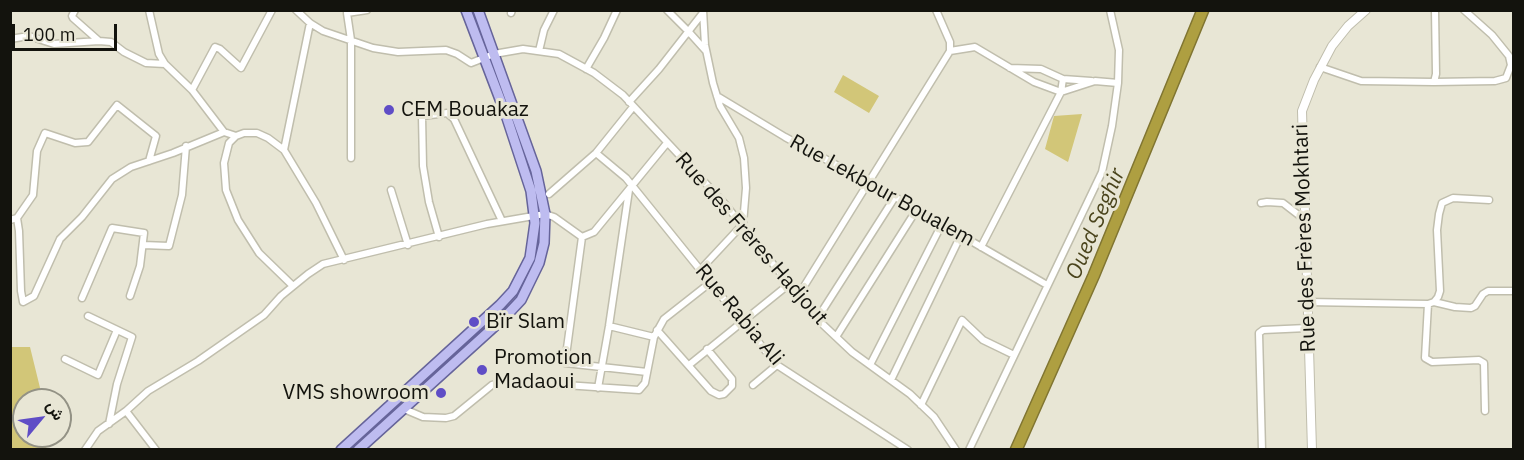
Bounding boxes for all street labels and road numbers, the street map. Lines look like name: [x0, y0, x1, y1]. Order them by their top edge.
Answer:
street label: Rue des Frères Mokhtari: [1288, 123, 1322, 353]
street label: Rue Lekbour Boualem: [785, 130, 979, 252]
street label: Rue des Frères Hadjout: [669, 148, 833, 330]
street label: Rue Rabia Ali: [689, 259, 789, 371]

